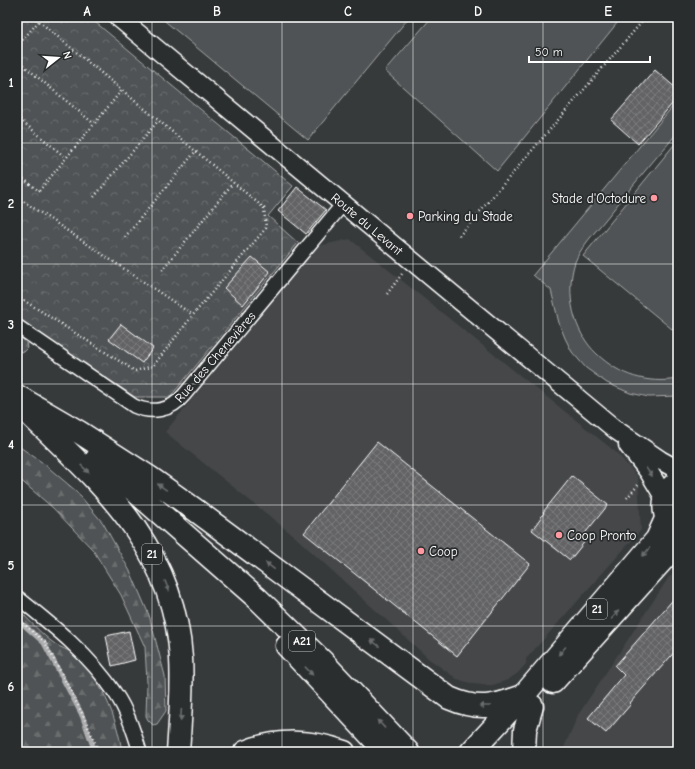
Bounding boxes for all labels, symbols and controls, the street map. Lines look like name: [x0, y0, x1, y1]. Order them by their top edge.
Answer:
text: A: [83, 4, 91, 19]
text: B: [213, 4, 221, 19]
text: C: [344, 4, 352, 19]
text: D: [474, 4, 482, 19]
text: E: [604, 4, 612, 19]
north arrow: [38, 38, 78, 78]
scale bar: [529, 38, 650, 64]
text: 50 m: [535, 45, 563, 59]
text: N: [60, 50, 74, 61]
text: 1: [8, 75, 14, 90]
street label: Route du Levant: [328, 190, 407, 259]
place label: Stade d'Octodure: [552, 191, 646, 206]
marker: Stade d'Octodure: [649, 193, 659, 203]
text: 2: [8, 196, 14, 211]
place label: Parking du Stade: [418, 209, 513, 224]
marker: Parking du Stade: [405, 211, 415, 221]
street label: Rue des Chenevières: [172, 309, 258, 405]
text: 3: [8, 317, 14, 332]
text: 4: [8, 437, 14, 452]
one-way arrow: [80, 464, 90, 474]
one-way arrow: [645, 466, 653, 477]
one-way arrow: [157, 483, 167, 491]
place label: Coop Pronto: [567, 528, 637, 543]
marker: Coop Pronto: [554, 530, 564, 540]
road number: 21: [142, 544, 162, 564]
place label: Coop: [429, 544, 458, 559]
marker: Coop: [416, 546, 426, 556]
one-way arrow: [642, 546, 651, 557]
text: 5: [8, 558, 15, 573]
one-way arrow: [265, 562, 276, 570]
one-way arrow: [164, 581, 170, 593]
road number: 21: [587, 599, 607, 619]
one-way arrow: [610, 609, 619, 620]
road number: A21: [289, 631, 315, 651]
one-way arrow: [369, 639, 380, 647]
one-way arrow: [557, 645, 566, 656]
one-way arrow: [305, 666, 314, 676]
text: 6: [8, 679, 15, 694]
one-way arrow: [478, 703, 491, 709]
one-way arrow: [177, 709, 184, 721]
one-way arrow: [376, 719, 386, 729]

